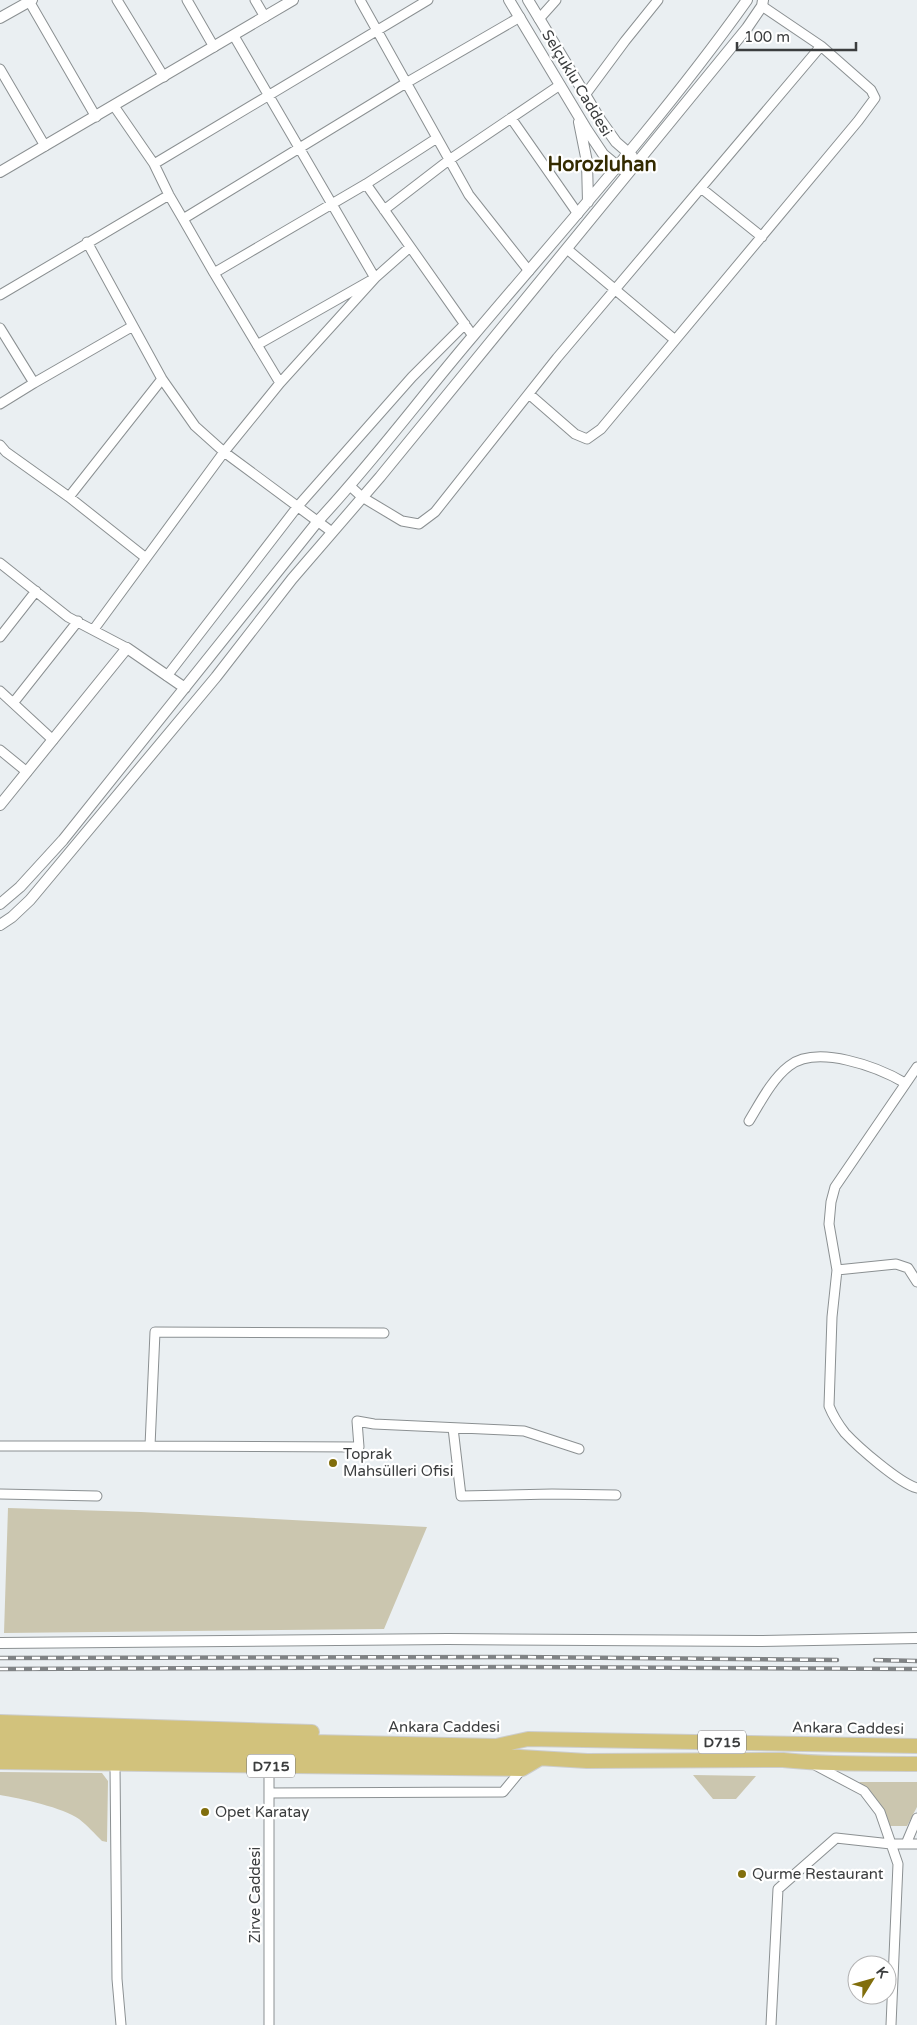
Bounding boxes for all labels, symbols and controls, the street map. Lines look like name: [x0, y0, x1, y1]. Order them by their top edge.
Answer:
scale bar: [737, 20, 856, 52]
street label: Selçuklu Caddesi: [538, 27, 616, 139]
text: 100 m: [744, 28, 790, 46]
district label: Horozluhan: [547, 153, 657, 177]
place label: Toprak Mahsülleri Ofisi: [343, 1445, 453, 1480]
marker: Toprak Mahsülleri Ofisi: [327, 1457, 339, 1469]
street label: Ankara Caddesi: [388, 1718, 500, 1736]
street label: Ankara Caddesi: [792, 1718, 904, 1738]
road number: D715: [698, 1730, 746, 1754]
road number: D715: [247, 1754, 295, 1778]
place label: Opet Karatay: [215, 1803, 309, 1821]
marker: Opet Karatay: [199, 1806, 211, 1818]
street label: Zirve Caddesi: [246, 1847, 264, 1943]
place label: Qurme Restaurant: [752, 1865, 884, 1883]
marker: Qurme Restaurant: [736, 1868, 748, 1880]
north arrow: [847, 1955, 897, 2005]
text: K: [872, 1964, 892, 1982]

